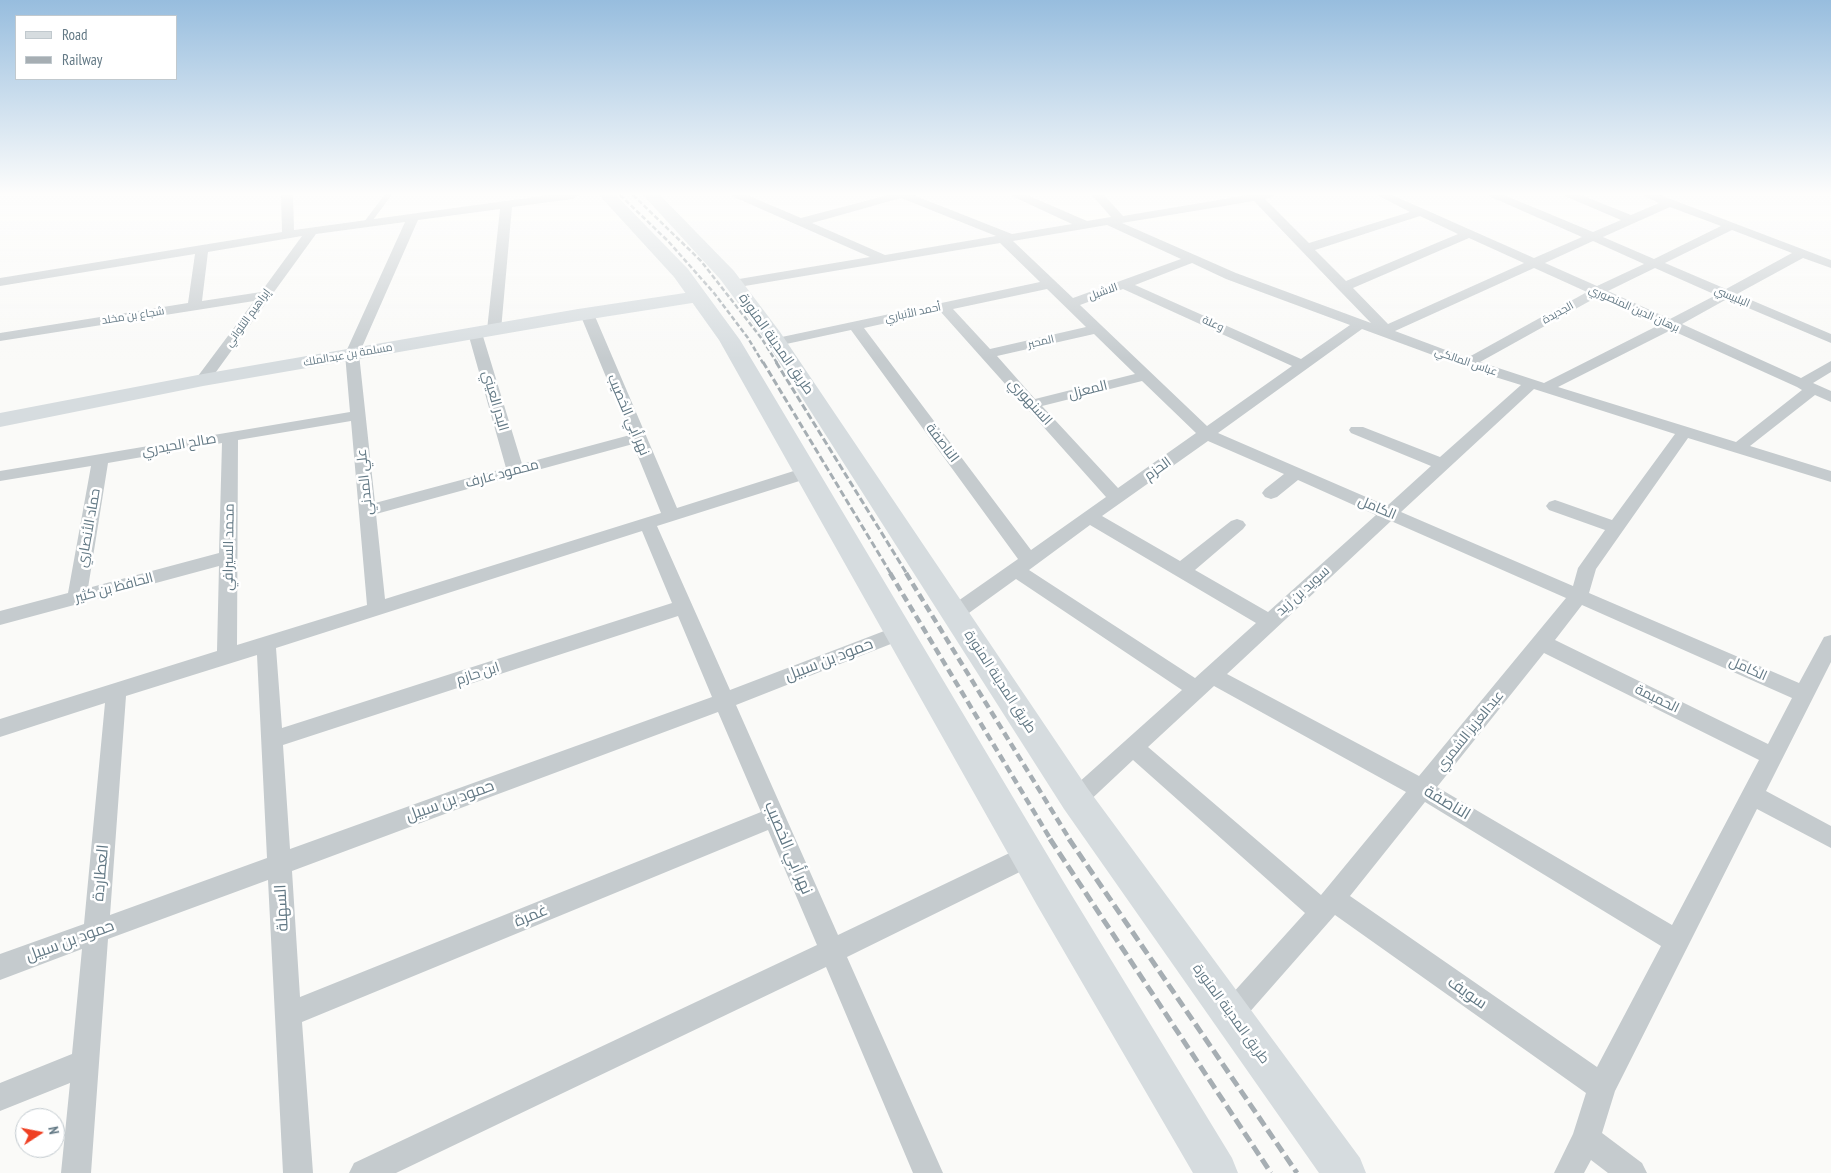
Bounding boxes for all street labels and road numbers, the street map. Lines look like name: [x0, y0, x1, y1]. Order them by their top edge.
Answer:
street label: الاشبل: [1087, 281, 1119, 303]
street label: برهان الدين المنصوري: [1587, 283, 1681, 335]
street label: البلبيسي: [1712, 284, 1752, 310]
street label: إبراهيم التلواني: [223, 286, 273, 350]
street label: طريق المدينة المنورة: [735, 290, 817, 398]
street label: الجديدة: [1540, 299, 1576, 327]
street label: أحمد الأنباري: [884, 301, 942, 325]
street label: شجاع بن مخلد: [101, 305, 165, 327]
street label: وعلة: [1200, 313, 1226, 335]
street label: المحبر: [1027, 333, 1055, 351]
street label: مسلمة بن عبدالملك: [302, 341, 394, 369]
street label: عباس المالكي: [1433, 345, 1499, 379]
street label: البدر العيني: [478, 369, 512, 433]
street label: نهر أبي الخصيب: [603, 372, 653, 458]
street label: السنهوري: [1005, 375, 1055, 429]
street label: المعزل: [1067, 377, 1109, 403]
street label: الناصفة: [922, 420, 962, 466]
street label: صالح الحيدري: [141, 430, 217, 460]
street label: علي المدني: [353, 448, 377, 516]
street label: الحزم: [1141, 454, 1175, 484]
street label: محمود عارف: [463, 456, 541, 492]
street label: حماد الأنصاري: [74, 487, 104, 569]
street label: الكامل: [1355, 493, 1399, 523]
street label: محمد السيرافي: [220, 503, 238, 591]
street label: سويد بن زيد: [1273, 563, 1333, 619]
street label: الحافظ بن كثير: [73, 569, 155, 607]
street label: طريق المدينة المنورة: [960, 627, 1040, 737]
street label: حمود بن سبيل: [782, 634, 876, 686]
street label: الكامل: [1726, 653, 1770, 685]
street label: ابن حازم: [454, 659, 502, 689]
street label: الحميمة: [1632, 681, 1682, 717]
street label: عبدالعزيز الشمري: [1432, 687, 1508, 775]
street label: حمود بن سبيل: [403, 776, 497, 826]
street label: الناصفة: [1420, 782, 1474, 824]
street label: نهر أبي الخصيب: [760, 799, 816, 897]
street label: العطاردة: [89, 844, 113, 902]
street label: السهلة: [271, 884, 293, 932]
street label: غمرة: [511, 901, 551, 931]
street label: حمود بن سبيل: [23, 916, 117, 966]
street label: طريق المدينة المنورة: [1189, 961, 1273, 1067]
street label: سويف: [1444, 973, 1490, 1013]

